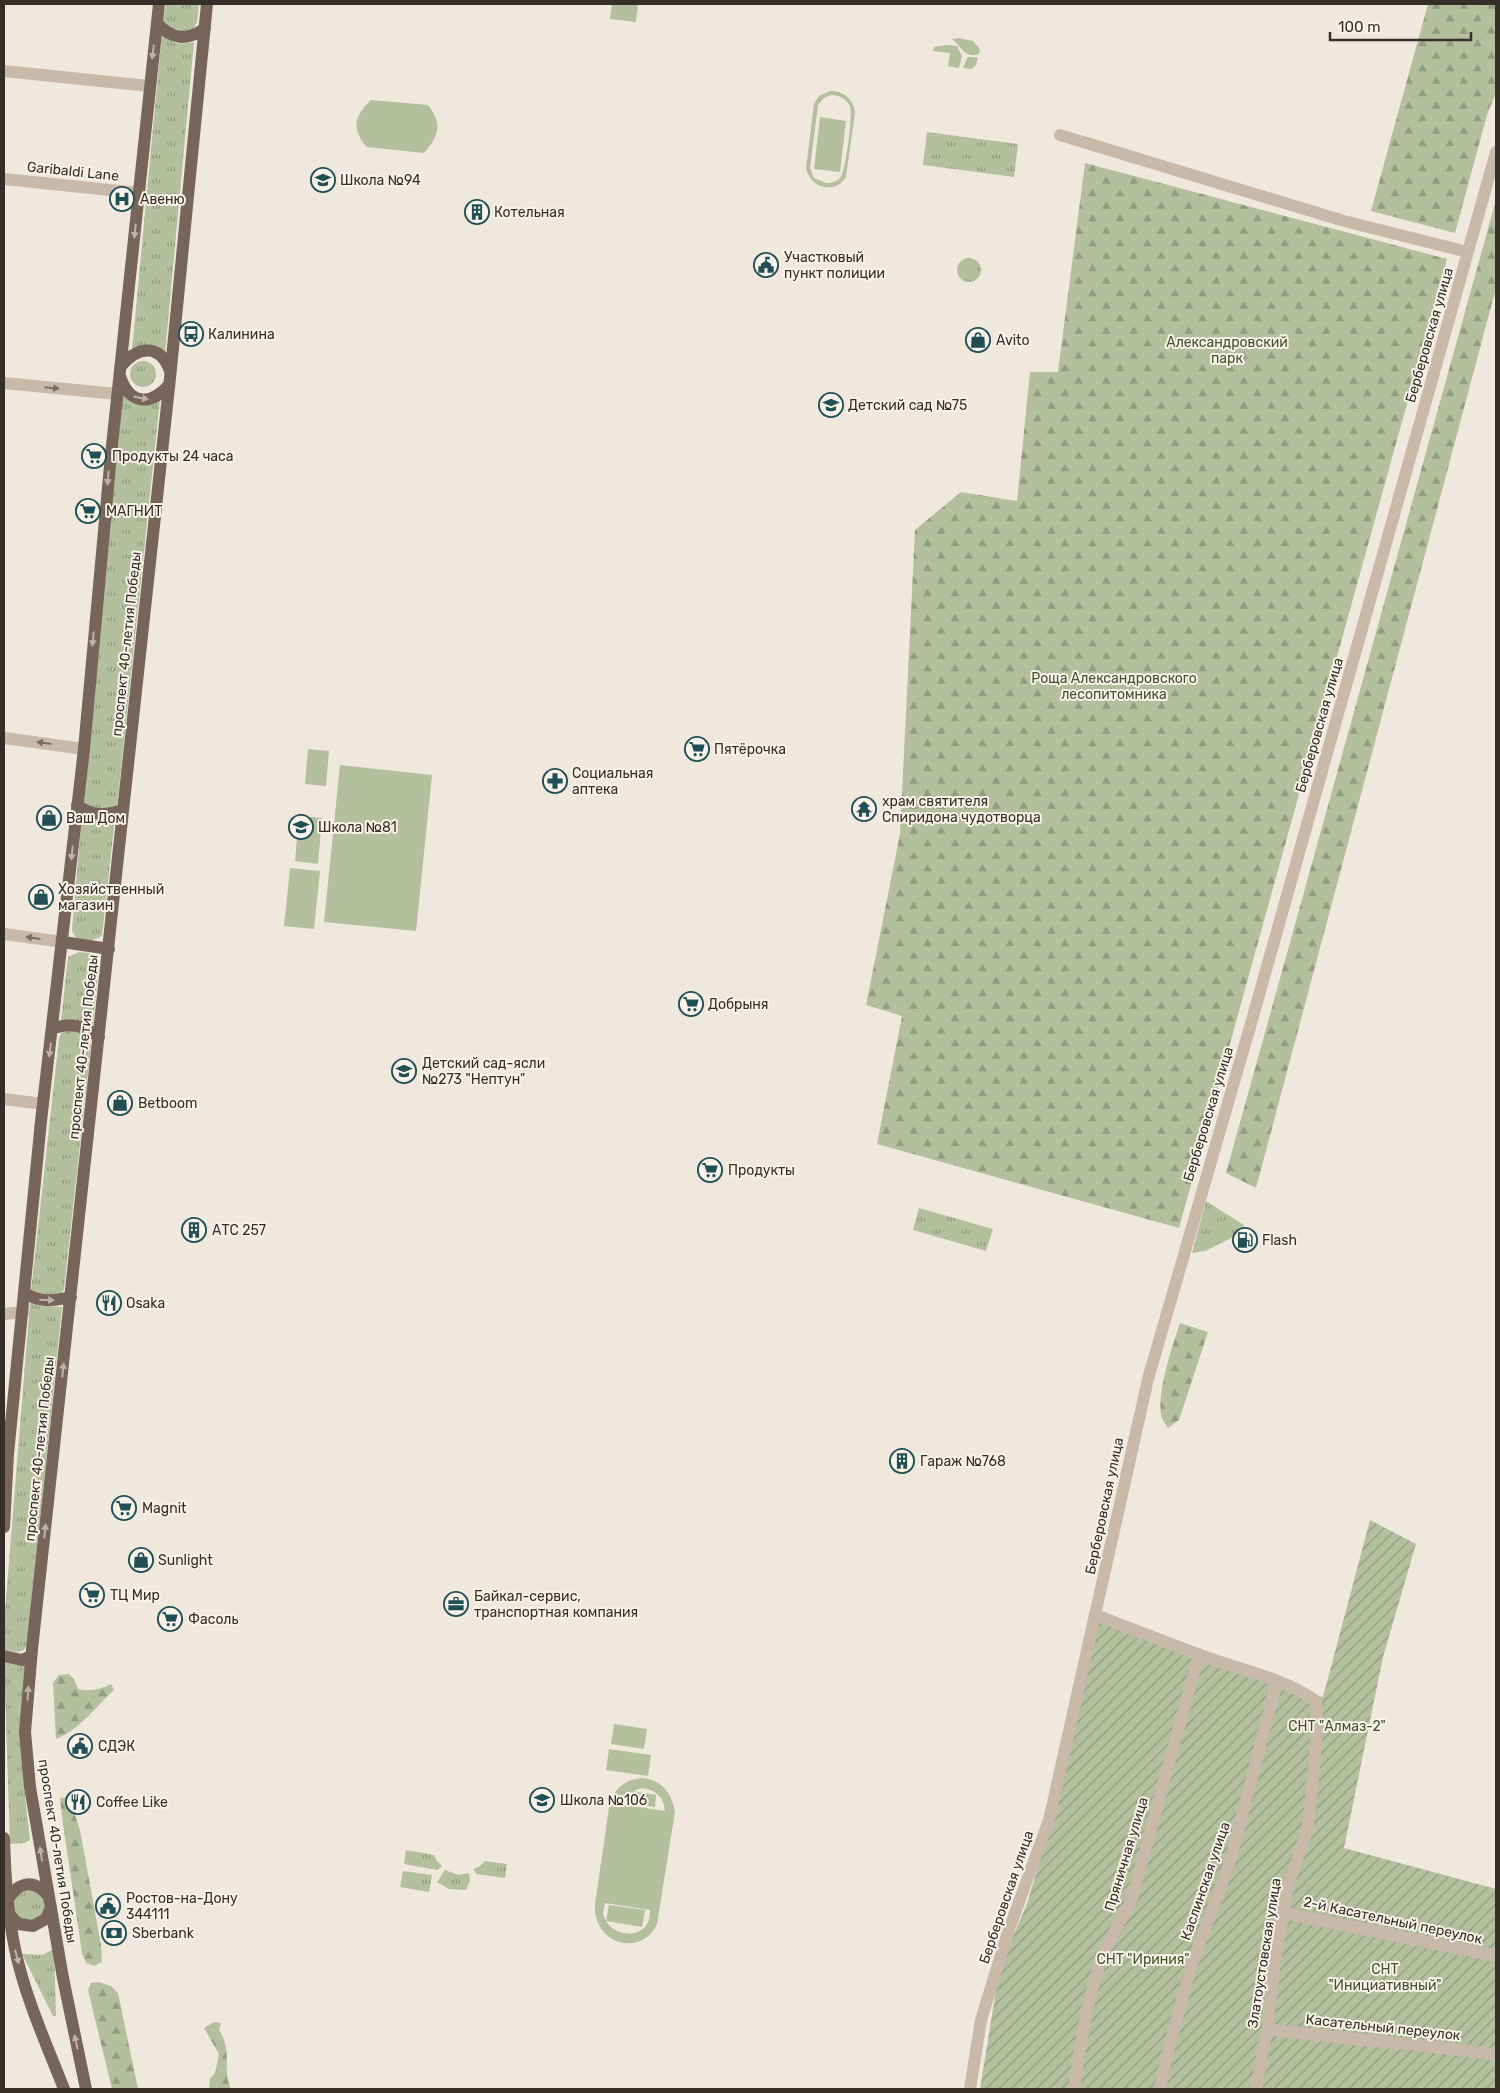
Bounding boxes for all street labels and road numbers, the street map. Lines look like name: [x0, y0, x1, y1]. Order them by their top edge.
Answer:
street label: Garibaldi Lane: [26, 158, 120, 185]
street label: Берберовская улица: [1402, 266, 1457, 405]
street label: проспект 40-летия Победы: [108, 551, 145, 737]
street label: Берберовская улица: [1292, 656, 1347, 795]
street label: проспект 40-летия Победы: [65, 954, 102, 1140]
street label: Берберовская улица: [1180, 1045, 1237, 1183]
street label: проспект 40-летия Победы: [21, 1356, 58, 1542]
street label: Берберовская улица: [1082, 1436, 1127, 1576]
street label: проспект 40-летия Победы: [35, 1758, 80, 1944]
street label: Пряничная улица: [1101, 1795, 1152, 1913]
street label: Каслинская улица: [1177, 1820, 1234, 1942]
street label: Берберовская улица: [976, 1828, 1037, 1966]
street label: Златоустовская улица: [1244, 1877, 1285, 2029]
street label: 2-й Касательный переулок: [1302, 1893, 1484, 1948]
street label: Касательный переулок: [1305, 2011, 1462, 2044]

